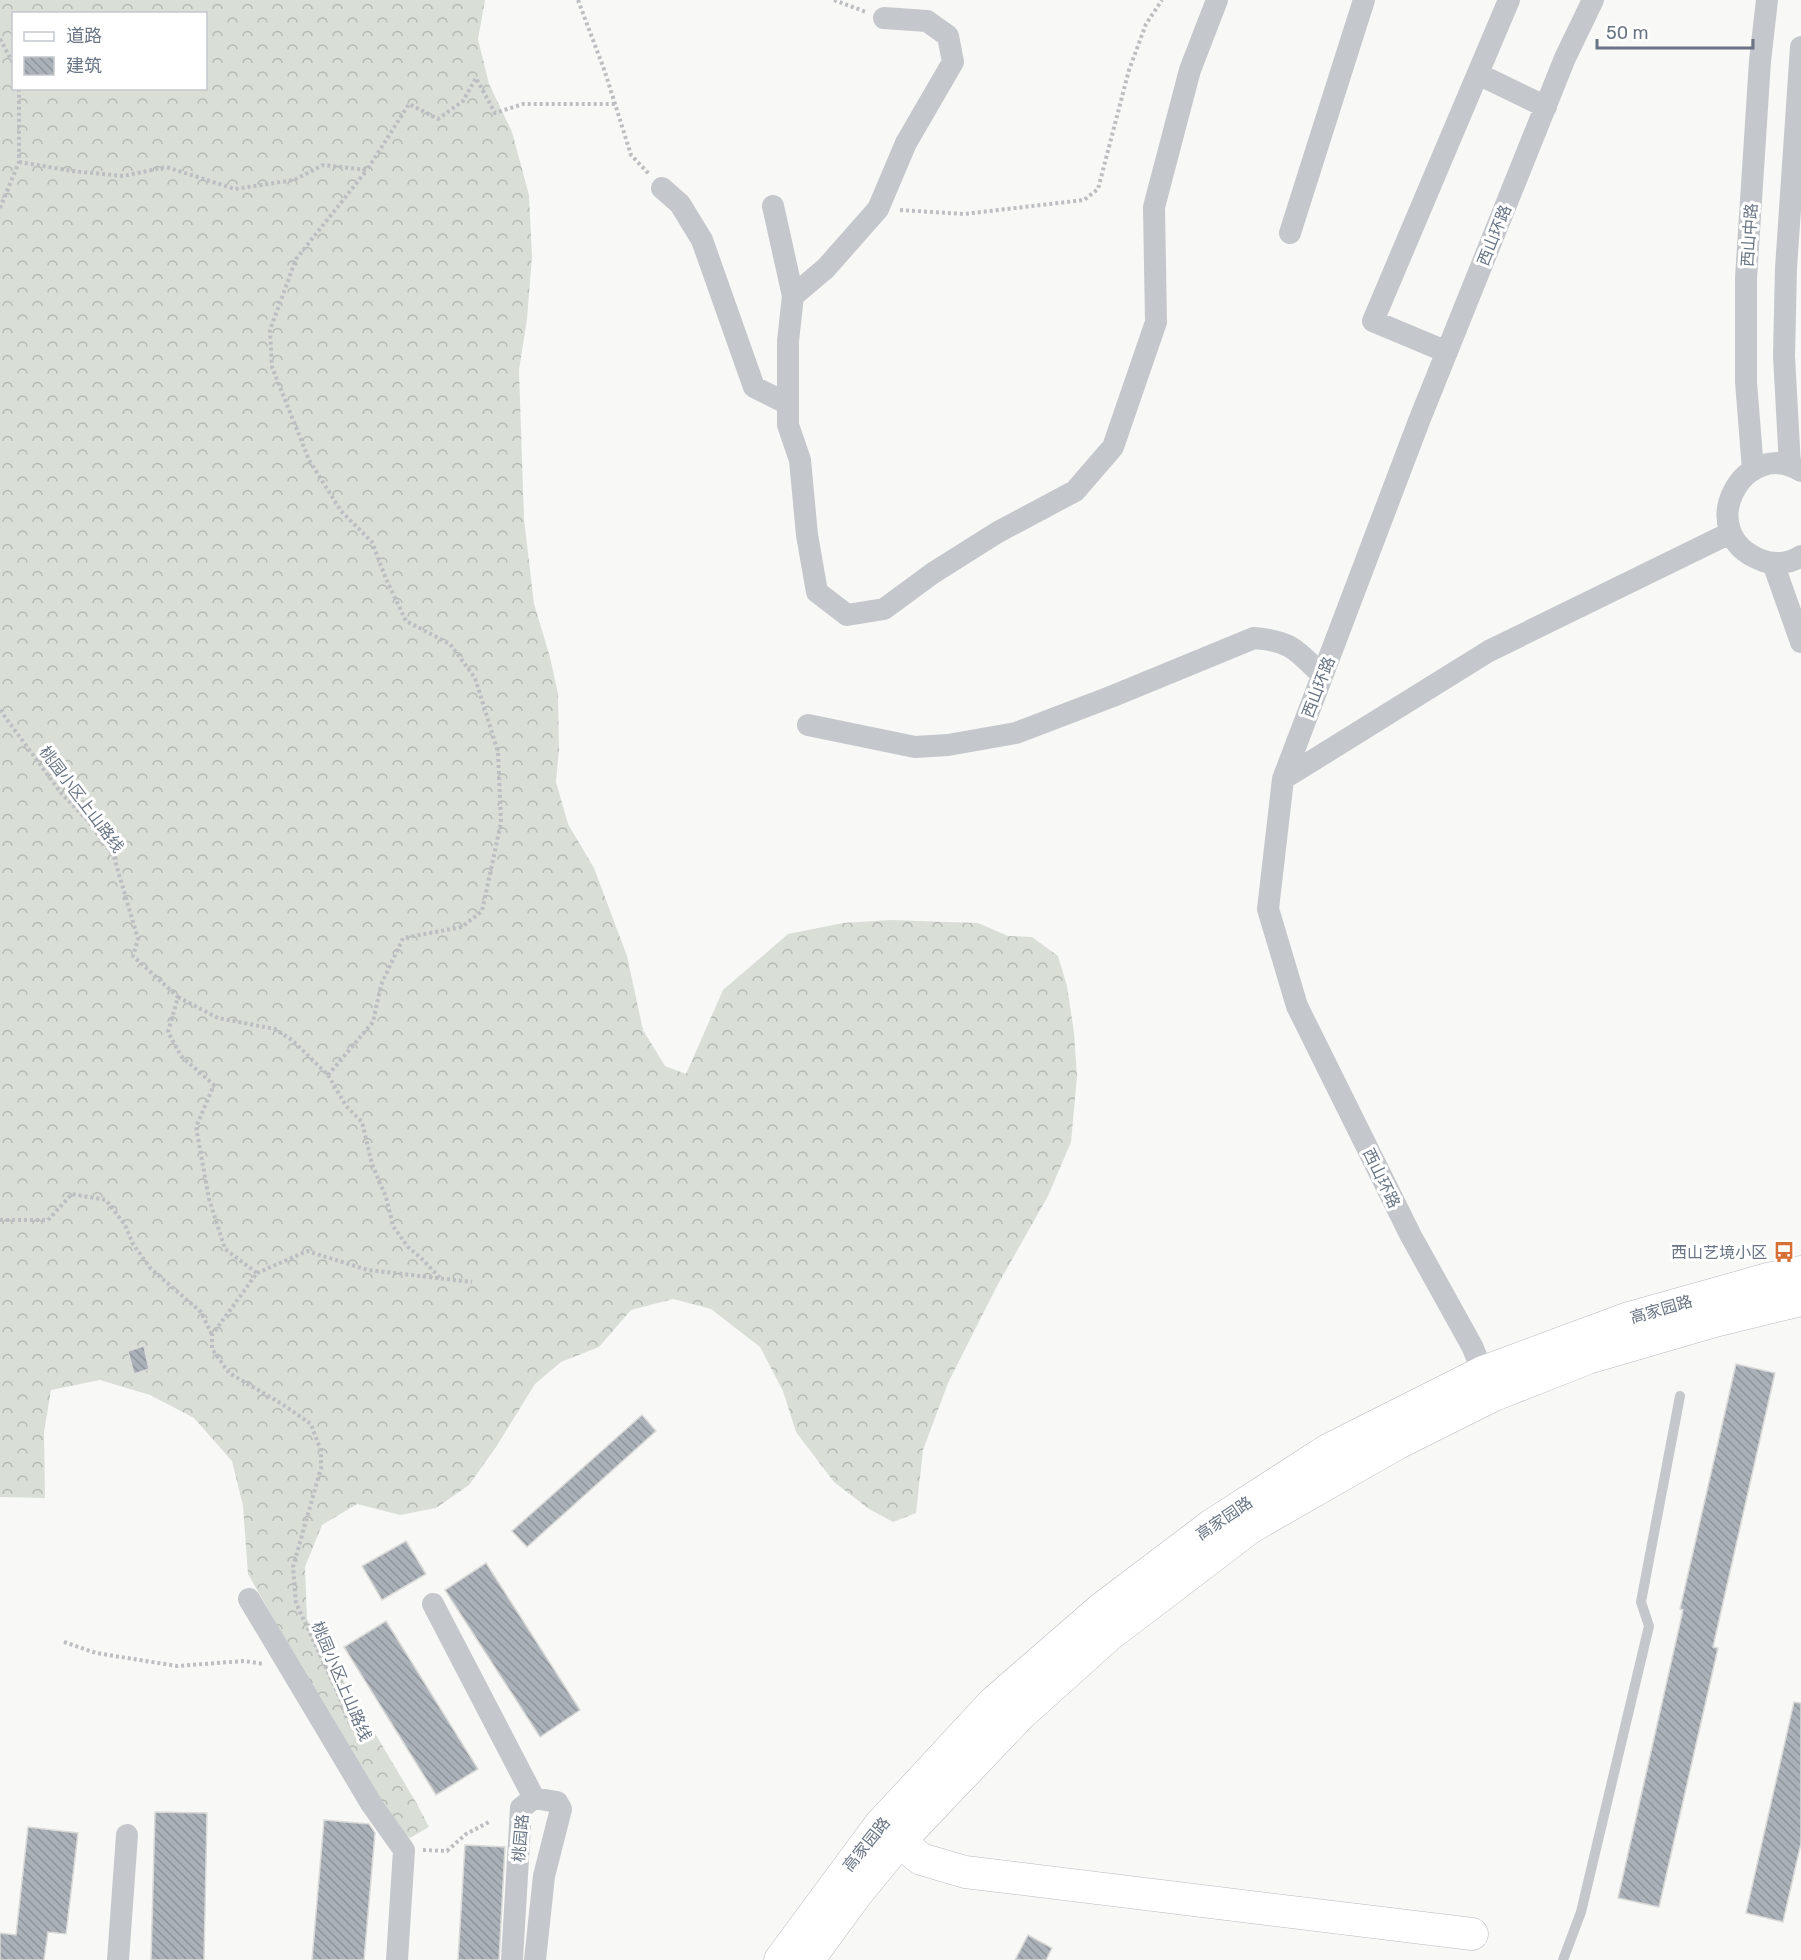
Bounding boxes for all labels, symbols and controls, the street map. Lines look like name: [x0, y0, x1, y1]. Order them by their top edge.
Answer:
legend: [12, 12, 207, 90]
scale bar: [1597, 12, 1753, 50]
text: 50 m: [1606, 22, 1649, 44]
text: 道路: [66, 25, 102, 47]
text: 建筑: [66, 55, 102, 77]
street label: 西山环路: [1474, 202, 1515, 268]
street label: 西山中路: [1738, 202, 1761, 268]
street label: 西山环路: [1298, 654, 1339, 720]
street label: 桃园小区上山路线: [35, 742, 128, 856]
street label: 西山环路: [1359, 1145, 1404, 1211]
bus stop icon: 西山艺境小区: [1772, 1240, 1796, 1264]
place label: 西山艺境小区: [1671, 1243, 1767, 1262]
street label: 高家园路: [1628, 1292, 1695, 1327]
street label: 高家园路: [1192, 1493, 1256, 1544]
street label: 桃园小区上山路线: [308, 1619, 375, 1744]
street label: 桃园路: [509, 1813, 532, 1863]
street label: 高家园路: [839, 1813, 894, 1875]

